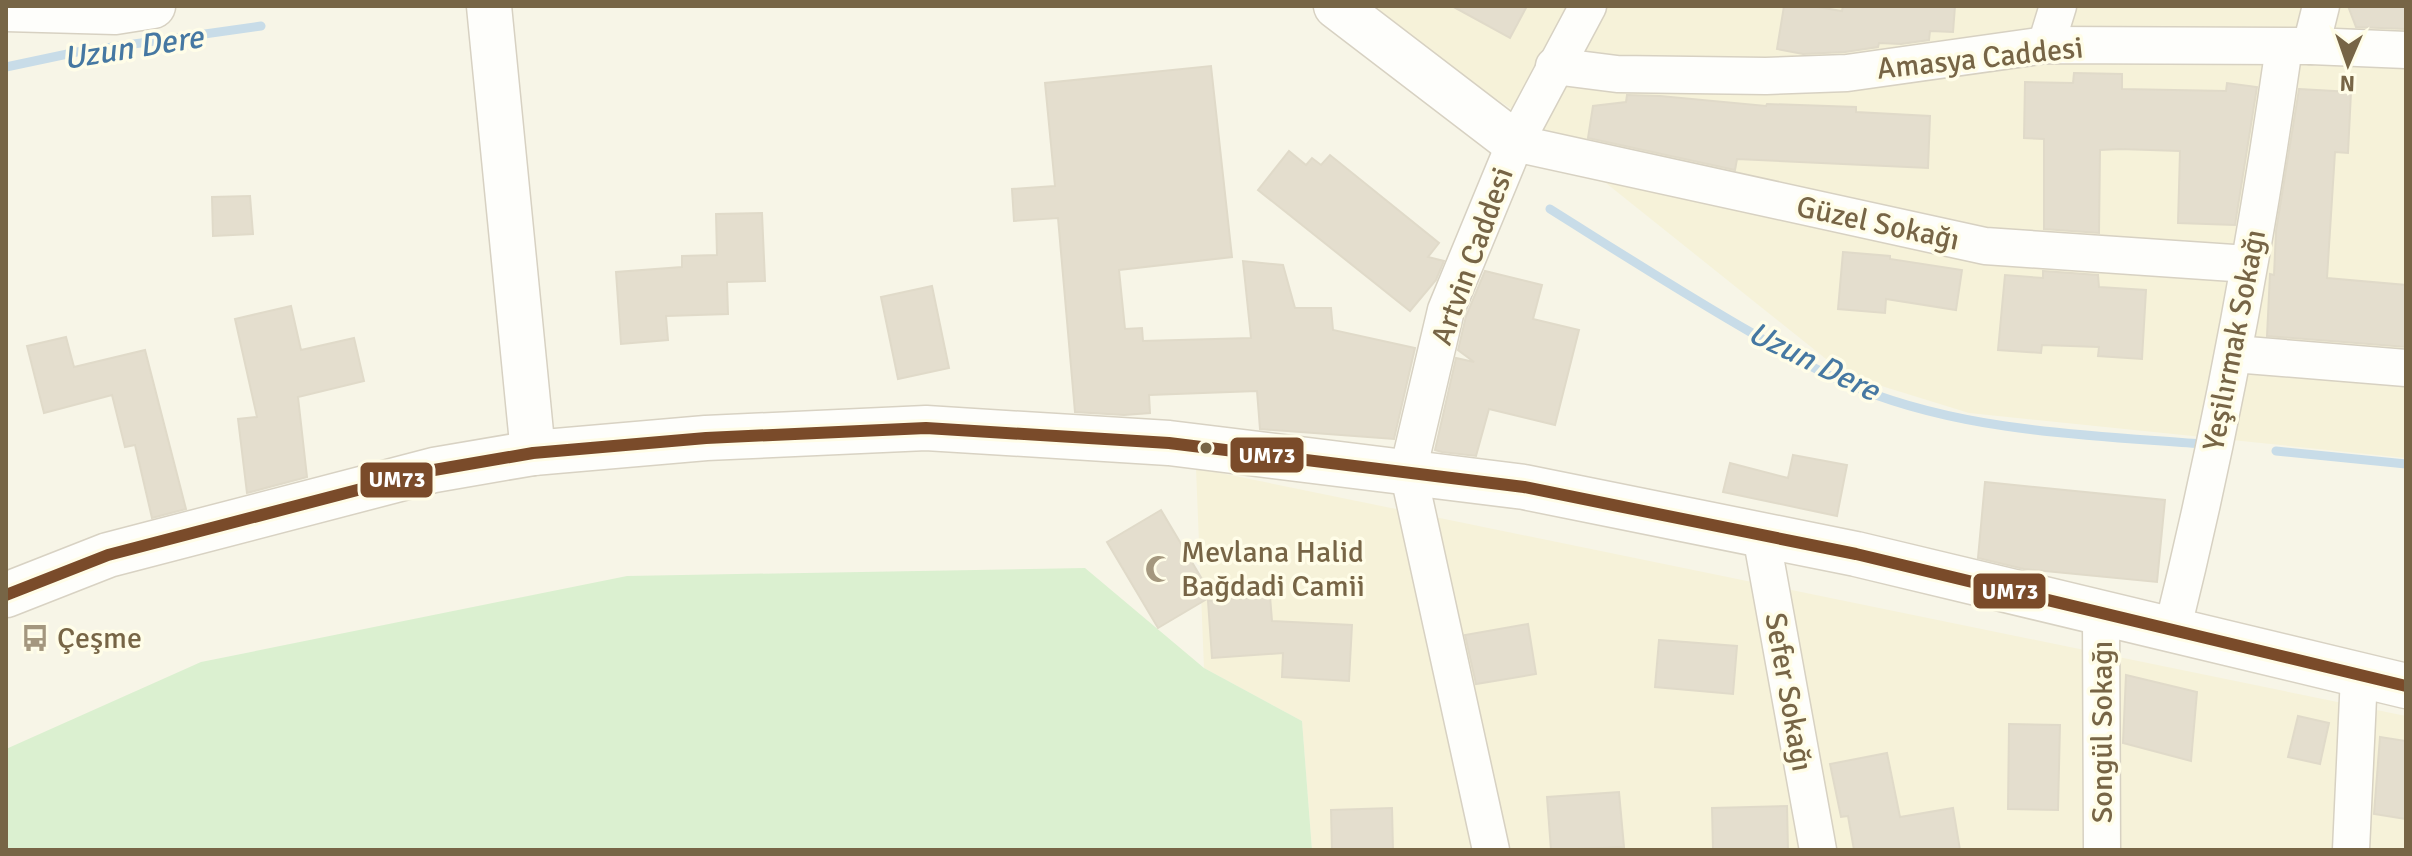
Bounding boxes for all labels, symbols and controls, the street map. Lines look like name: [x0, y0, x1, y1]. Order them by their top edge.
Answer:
water label: Uzun Dere: [60, 17, 208, 78]
north arrow: [2308, 24, 2388, 104]
street label: Amasya Caddesi: [1875, 29, 2085, 88]
text: N: [2339, 70, 2355, 97]
street label: Artvin Caddesi: [1423, 162, 1522, 350]
street label: Güzel Sokağı: [1793, 188, 1963, 259]
street label: Yeşilırmak Sokağı: [2195, 226, 2274, 454]
water label: Uzun Dere: [1742, 313, 1887, 411]
line badge: UM73: [1229, 436, 1305, 474]
unlabelled marker: [1198, 440, 1214, 456]
text: UM73: [1239, 442, 1295, 469]
line badge: UM73: [359, 461, 434, 499]
text: UM73: [369, 466, 425, 493]
place label: Mevlana Halid Bağdadi Camii: [1181, 534, 1365, 605]
mosque icon: Mevlana Halid Bağdadi Camii: [1144, 554, 1174, 584]
line badge: UM73: [1972, 572, 2047, 610]
text: UM73: [1982, 578, 2038, 605]
street label: Sefer Sokağı: [1756, 610, 1821, 774]
place label: Çeşme: [57, 620, 142, 657]
bus stop icon: Çeşme: [20, 623, 50, 653]
street label: Songül Sokağı: [2084, 641, 2121, 823]

